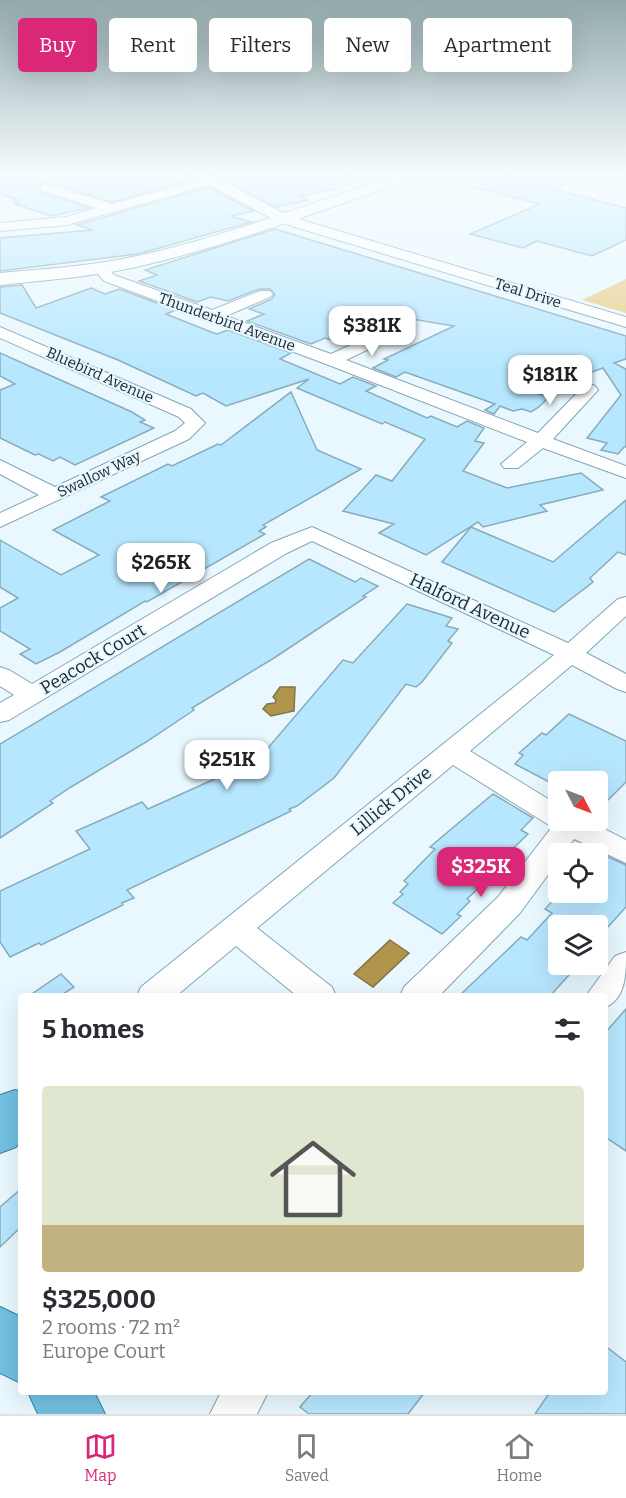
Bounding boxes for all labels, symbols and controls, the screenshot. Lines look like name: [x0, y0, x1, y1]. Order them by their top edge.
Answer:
chip: Buy: [18, 18, 97, 72]
chip: Rent: [109, 18, 197, 72]
chip: Filters: [209, 18, 312, 72]
chip: New: [324, 18, 411, 72]
chip: Apartment: [423, 18, 572, 72]
street label: Teal Drive: [493, 274, 563, 312]
street label: Thunderbird Avenue: [156, 289, 298, 355]
pin: $381K: [330, 306, 414, 357]
text: $381K: [343, 313, 401, 337]
street label: Bluebird Avenue: [44, 343, 156, 407]
pin: $181K: [508, 355, 592, 406]
text: $181K: [522, 362, 578, 386]
street label: Swallow Way: [54, 447, 144, 501]
pin: $265K: [119, 543, 203, 594]
text: $265K: [131, 550, 191, 574]
street label: Halford Avenue: [406, 568, 534, 644]
street label: Peacock Court: [36, 619, 150, 699]
pin: $251K: [185, 740, 269, 791]
text: $251K: [198, 747, 256, 771]
street label: Lillick Drive: [346, 762, 436, 840]
north arrow: [548, 771, 608, 831]
map controls: [548, 771, 608, 975]
button: locate: [548, 843, 608, 903]
pin: $325K: [439, 847, 523, 898]
text: $325K: [451, 854, 511, 878]
button: layers: [548, 915, 608, 975]
icon: filters: [551, 1013, 584, 1046]
text: 5 homes: [42, 1014, 144, 1045]
icon: home: [259, 1125, 367, 1233]
text: $325,000: [42, 1284, 156, 1315]
text: 2 rooms · 72 m²: [42, 1315, 180, 1339]
text: Europe Court: [42, 1339, 166, 1363]
tab: Map: [84, 1430, 117, 1485]
tab: Saved: [285, 1430, 329, 1485]
tab: Home: [496, 1430, 542, 1485]

